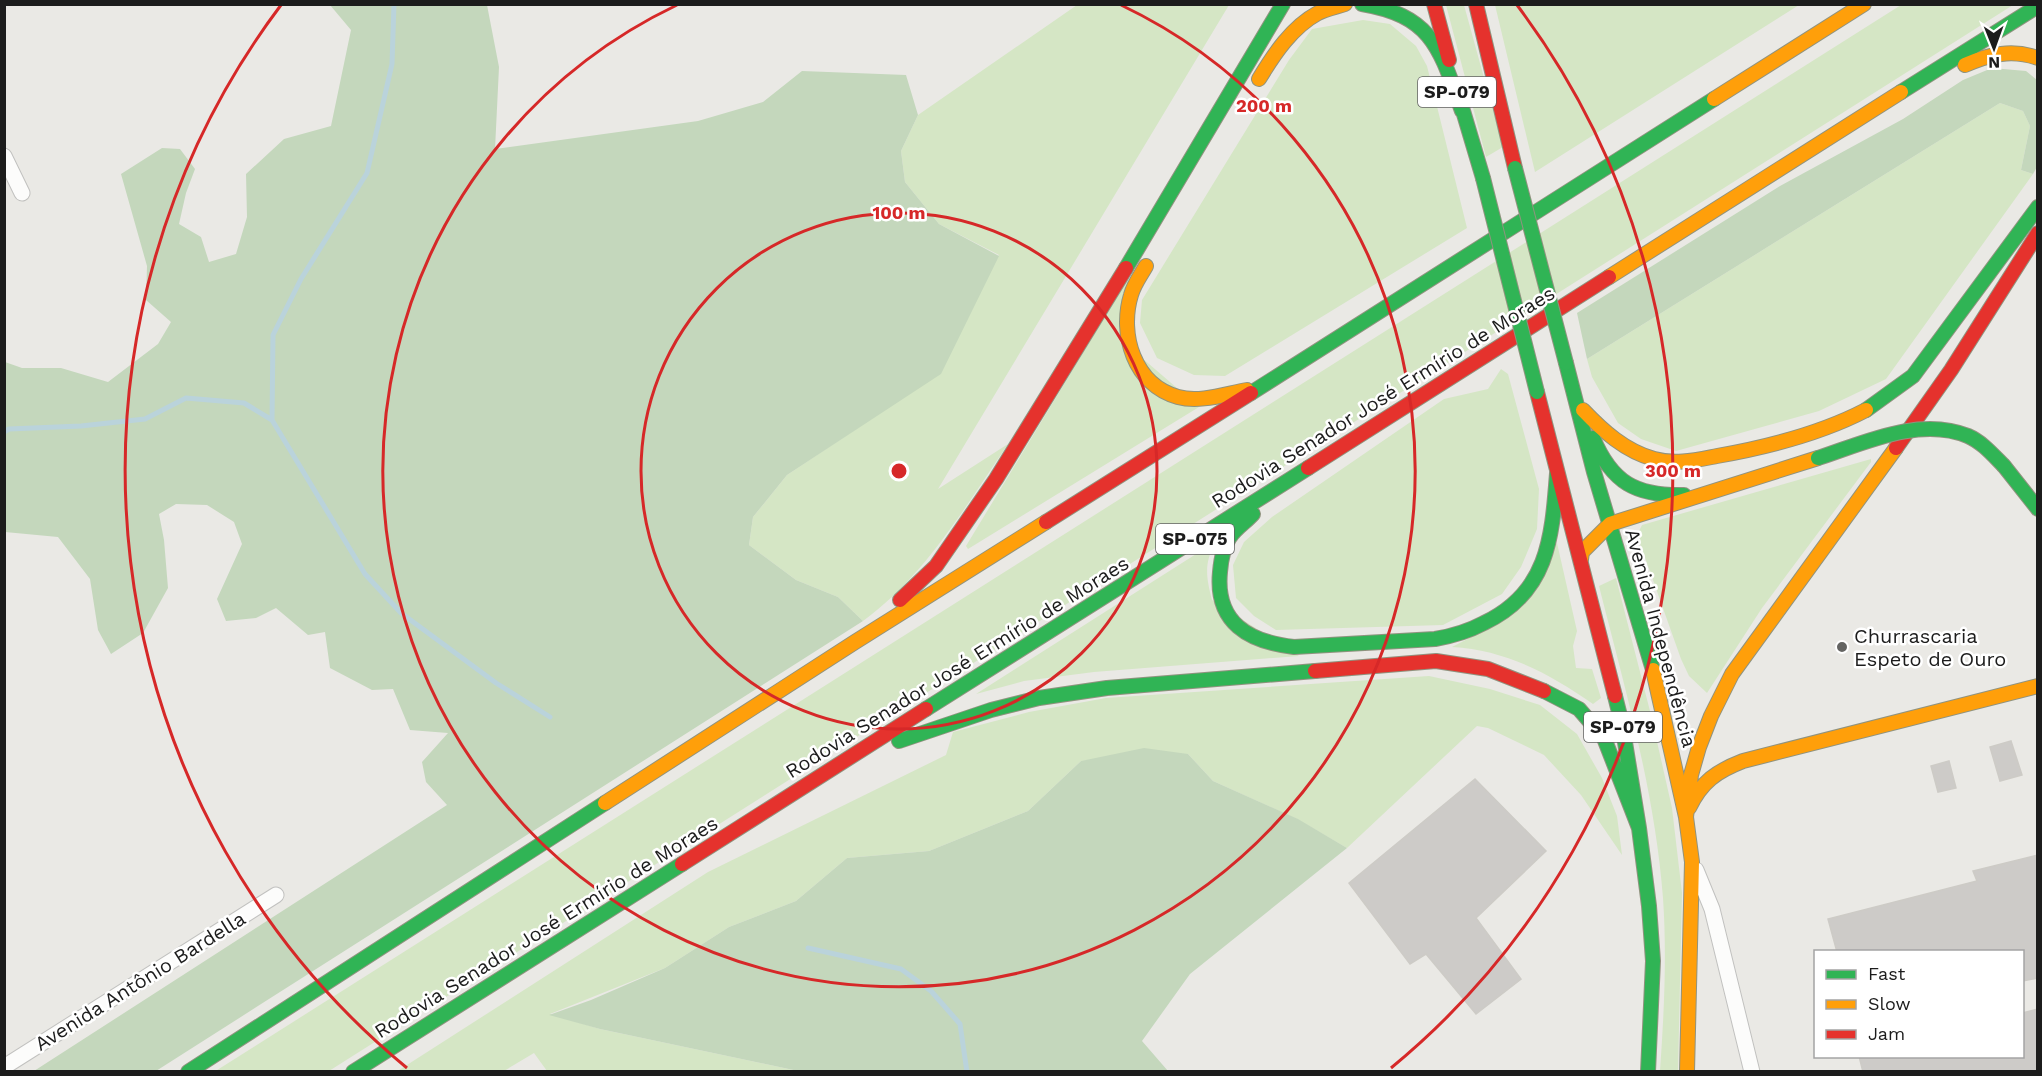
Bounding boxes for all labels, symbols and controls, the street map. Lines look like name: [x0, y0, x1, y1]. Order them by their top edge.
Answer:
north arrow: [1964, 18, 2024, 78]
text: N: [1988, 53, 2000, 72]
road number: SP-079: [1418, 77, 1496, 107]
text: 200 m: [1236, 95, 1292, 116]
text: 100 m: [872, 202, 926, 223]
street label: Rodovia Senador José Ermírio de Moraes: [1207, 281, 1559, 513]
text: 300 m: [1645, 460, 1701, 481]
centre of rings: [889, 461, 909, 481]
road number: SP-075: [1156, 524, 1234, 554]
street label: Avenida Independência: [1620, 526, 1702, 750]
street label: Rodovia Senador José Ermírio de Moraes: [781, 551, 1133, 783]
place label: Churrascaria Espeto de Ouro: [1854, 624, 2006, 671]
marker: Churrascaria Espeto de Ouro: [1835, 640, 1849, 654]
road number: SP-079: [1584, 712, 1662, 742]
street label: Rodovia Senador José Ermírio de Moraes: [370, 811, 722, 1043]
street label: Avenida Antônio Bardella: [30, 906, 250, 1056]
legend: [1814, 950, 2024, 1058]
text: Fast: [1868, 963, 1906, 984]
text: Slow: [1868, 993, 1911, 1014]
text: Jam: [1868, 1023, 1905, 1044]

